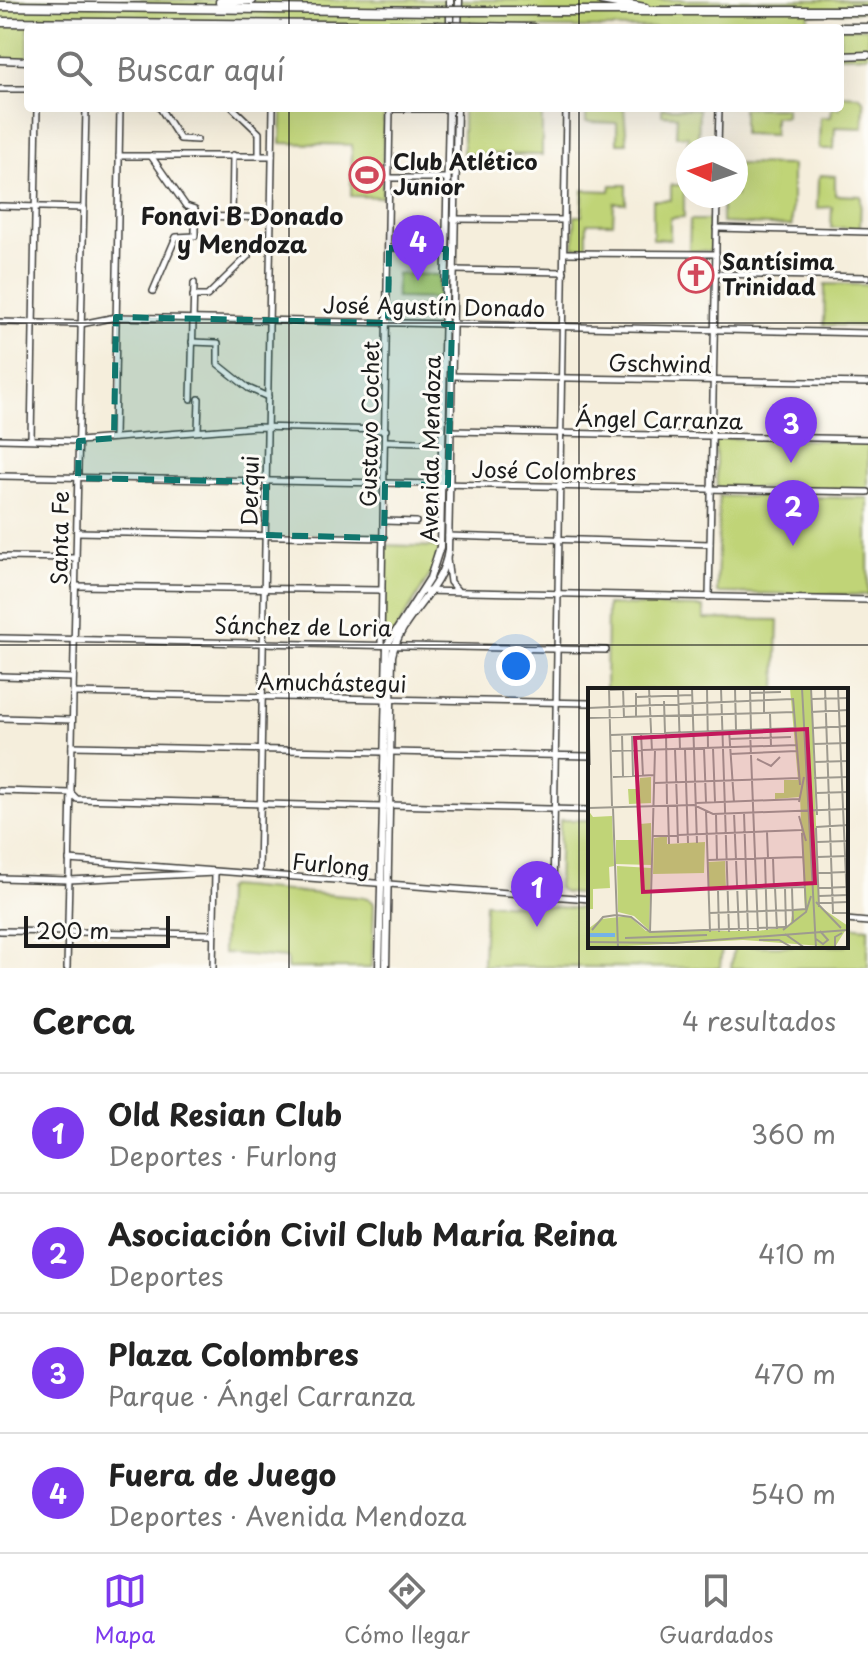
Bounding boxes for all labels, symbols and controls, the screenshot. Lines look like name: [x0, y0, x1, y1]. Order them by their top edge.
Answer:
search box: [24, 24, 844, 112]
icon: search: [52, 46, 96, 90]
text: Buscar aquí: [116, 46, 285, 91]
north arrow: [676, 136, 748, 208]
place label: Club Atlético Junior: [393, 144, 538, 202]
sports icon: Club Atlético Junior: [348, 156, 386, 194]
district label: Fonavi B Donado y Mendoza: [141, 197, 343, 261]
pin: 4: [392, 215, 444, 281]
place label: Santísima Trinidad: [722, 244, 835, 302]
church icon: Santísima Trinidad: [677, 256, 715, 294]
street label: José Agustín Donado: [323, 287, 545, 324]
street label: Gustavo Cochet: [351, 341, 386, 507]
street label: Gschwind: [608, 345, 712, 380]
street label: Avenida Mendoza: [411, 355, 448, 543]
pin: 3: [765, 397, 817, 463]
street label: Ángel Carranza: [575, 401, 744, 436]
street label: José Colombres: [471, 452, 637, 487]
street label: Derqui: [231, 455, 266, 527]
pin: 2: [767, 480, 819, 546]
street label: Santa Fe: [41, 491, 76, 585]
street label: Sánchez de Loria: [214, 607, 392, 644]
your location: [496, 646, 536, 686]
street label: Amuchástegui: [257, 664, 407, 699]
inset map: [588, 688, 848, 948]
street label: Furlong: [291, 844, 371, 883]
pin: 1: [511, 861, 563, 927]
scale bar: [24, 912, 170, 948]
text: 200 m: [36, 913, 109, 946]
text: Cerca: [32, 994, 135, 1046]
text: 4 resultados: [682, 1001, 836, 1040]
text: Old Resian Club: [108, 1091, 342, 1136]
text: 1: [52, 1114, 64, 1153]
text: 360 m: [751, 1114, 836, 1153]
text: Deportes · Furlong: [108, 1136, 338, 1175]
text: Asociación Civil Club María Reina: [108, 1211, 617, 1256]
text: 2: [49, 1234, 67, 1273]
text: 410 m: [758, 1234, 836, 1273]
text: Deportes: [108, 1256, 223, 1295]
text: Plaza Colombres: [108, 1331, 359, 1376]
text: 3: [49, 1354, 67, 1393]
text: 470 m: [754, 1354, 836, 1393]
text: Parque · Ángel Carranza: [108, 1376, 415, 1415]
text: Fuera de Juego: [108, 1451, 336, 1496]
text: 4: [49, 1474, 67, 1513]
text: 540 m: [750, 1474, 836, 1513]
text: Deportes · Avenida Mendoza: [108, 1496, 467, 1535]
tab: Mapa: [95, 1569, 155, 1650]
tab: Cómo llegar: [344, 1569, 470, 1650]
tab: Guardados: [659, 1569, 773, 1650]

